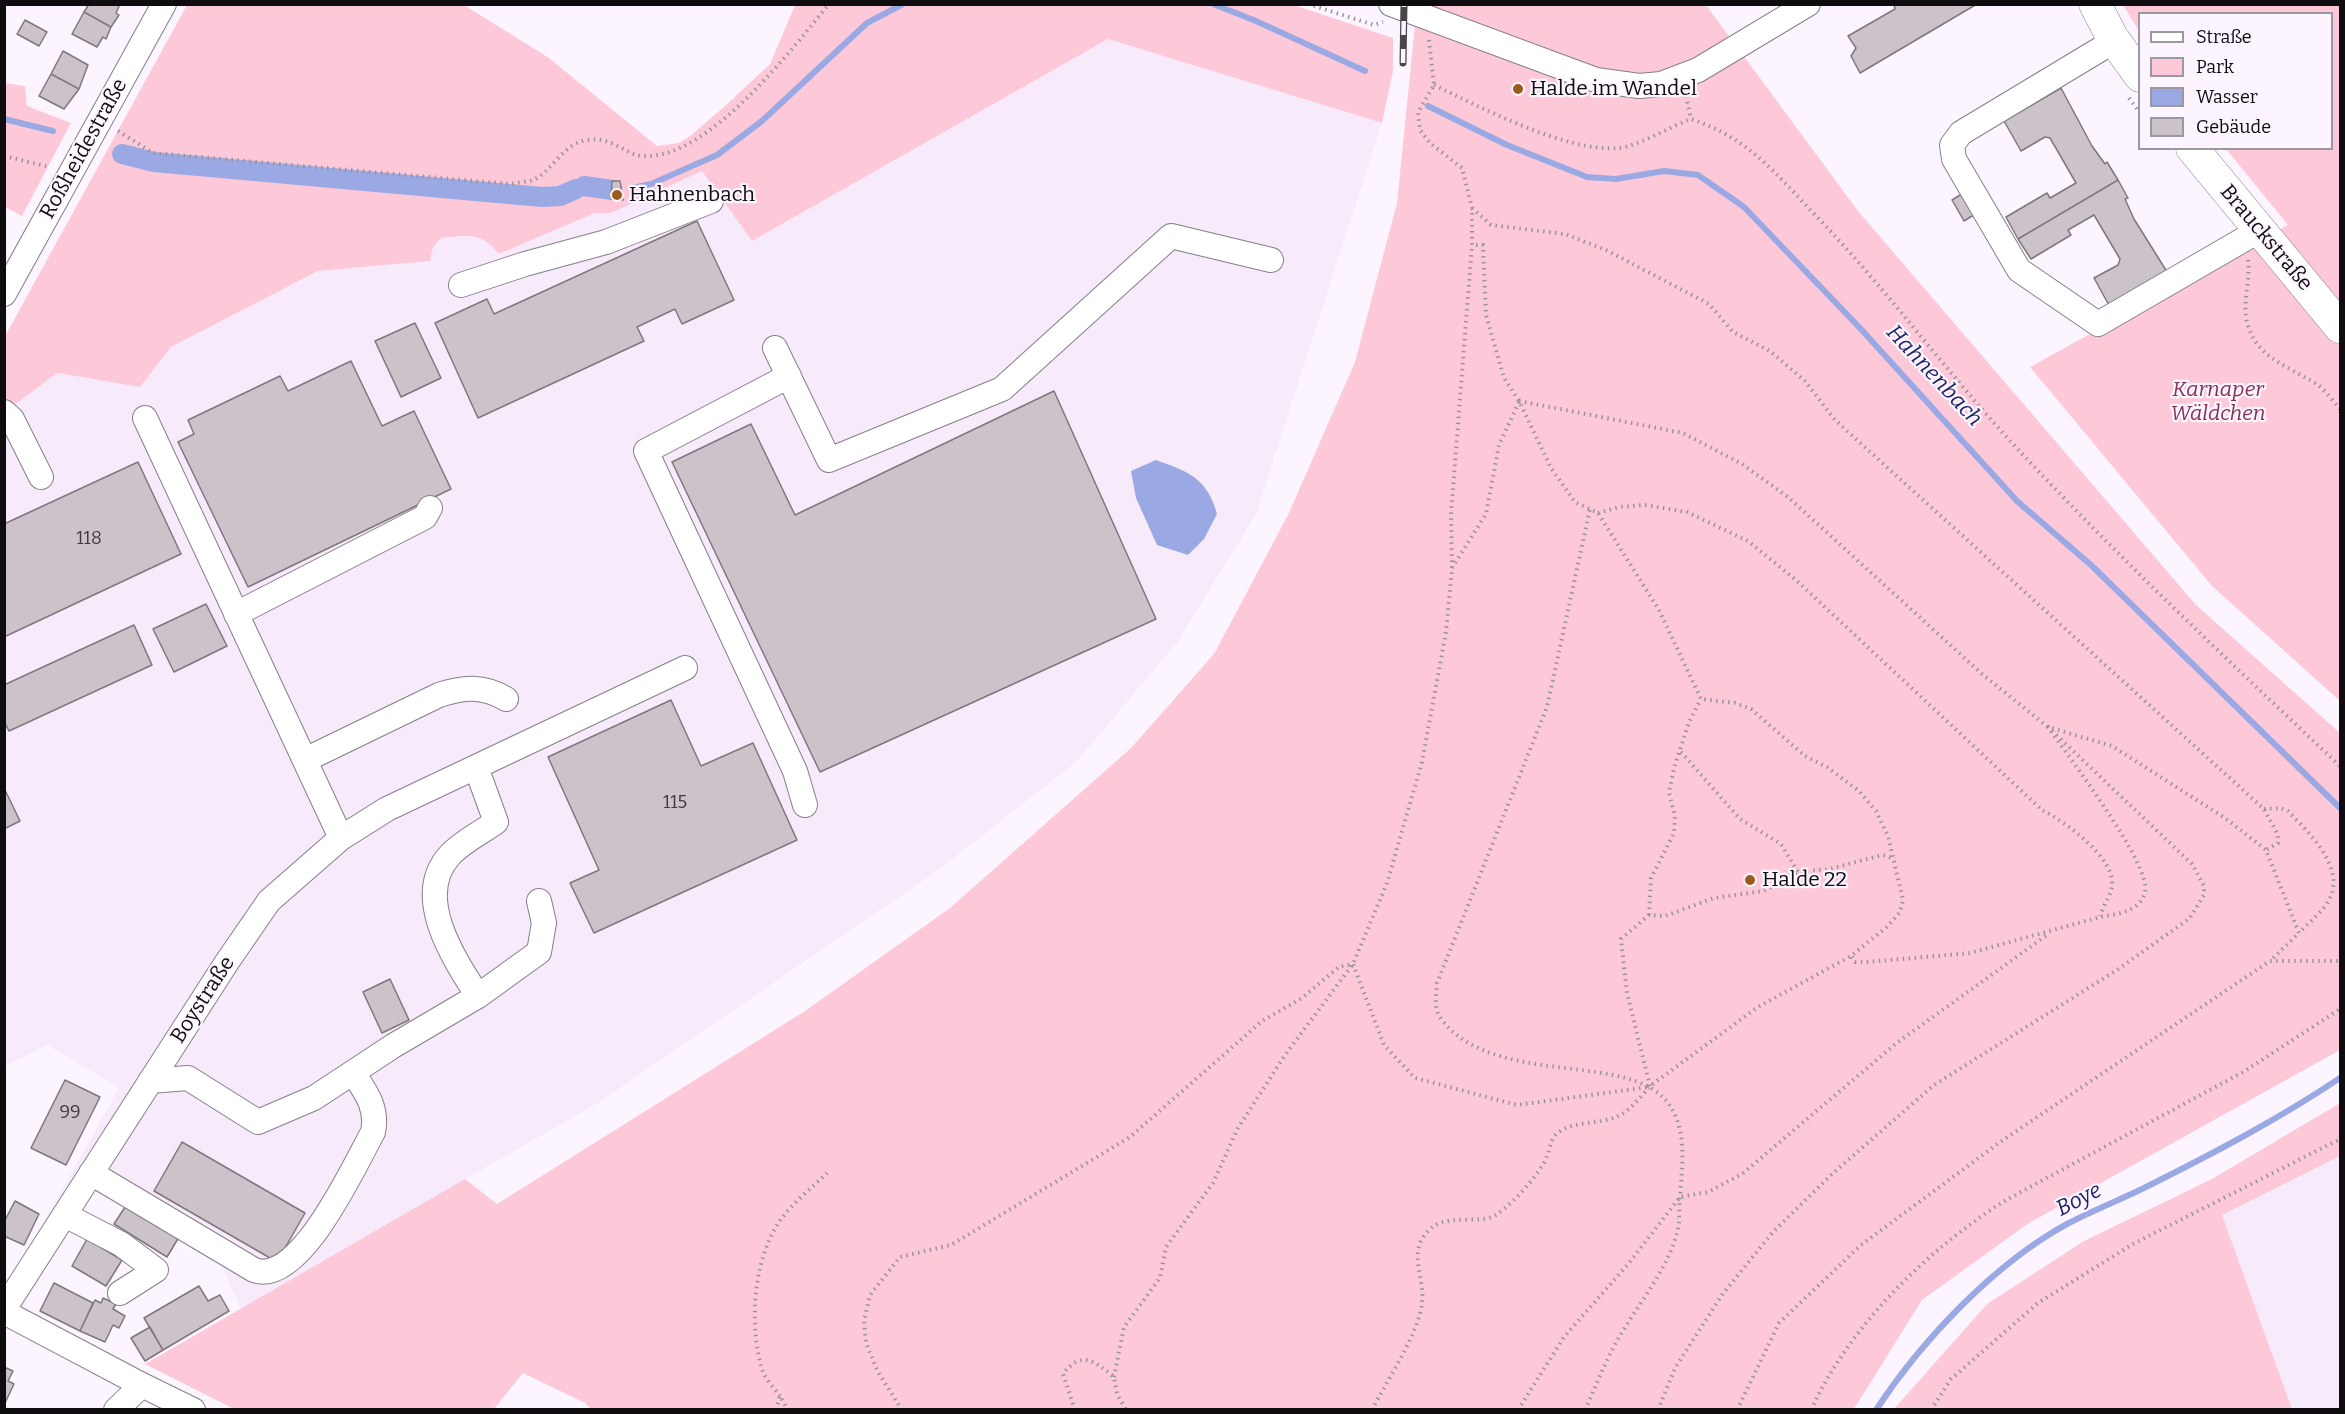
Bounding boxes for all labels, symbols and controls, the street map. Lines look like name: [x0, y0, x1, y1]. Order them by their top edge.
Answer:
legend: [2138, 12, 2333, 150]
text: Straße: [2196, 26, 2252, 48]
text: Park: [2196, 56, 2234, 78]
street label: Roßheidestraße: [35, 75, 133, 223]
place label: Halde im Wandel: [1530, 76, 1697, 102]
marker: Halde im Wandel: [1511, 82, 1525, 96]
text: Wasser: [2196, 86, 2258, 108]
text: Gebäude: [2196, 116, 2271, 138]
street label: Brauckstraße: [2214, 180, 2318, 296]
place label: Hahnenbach: [629, 182, 755, 208]
marker: Hahnenbach: [610, 188, 624, 202]
water label: Hahnenbach: [1880, 320, 1988, 432]
park label: Karnaper Wäldchen: [2170, 377, 2266, 427]
house number: 118: [76, 528, 102, 550]
house number: 115: [663, 792, 687, 814]
place label: Halde 22: [1762, 867, 1847, 893]
marker: Halde 22: [1743, 873, 1757, 887]
street label: Boystraße: [166, 952, 240, 1048]
house number: 99: [59, 1102, 81, 1124]
water label: Boye: [2052, 1178, 2106, 1222]

